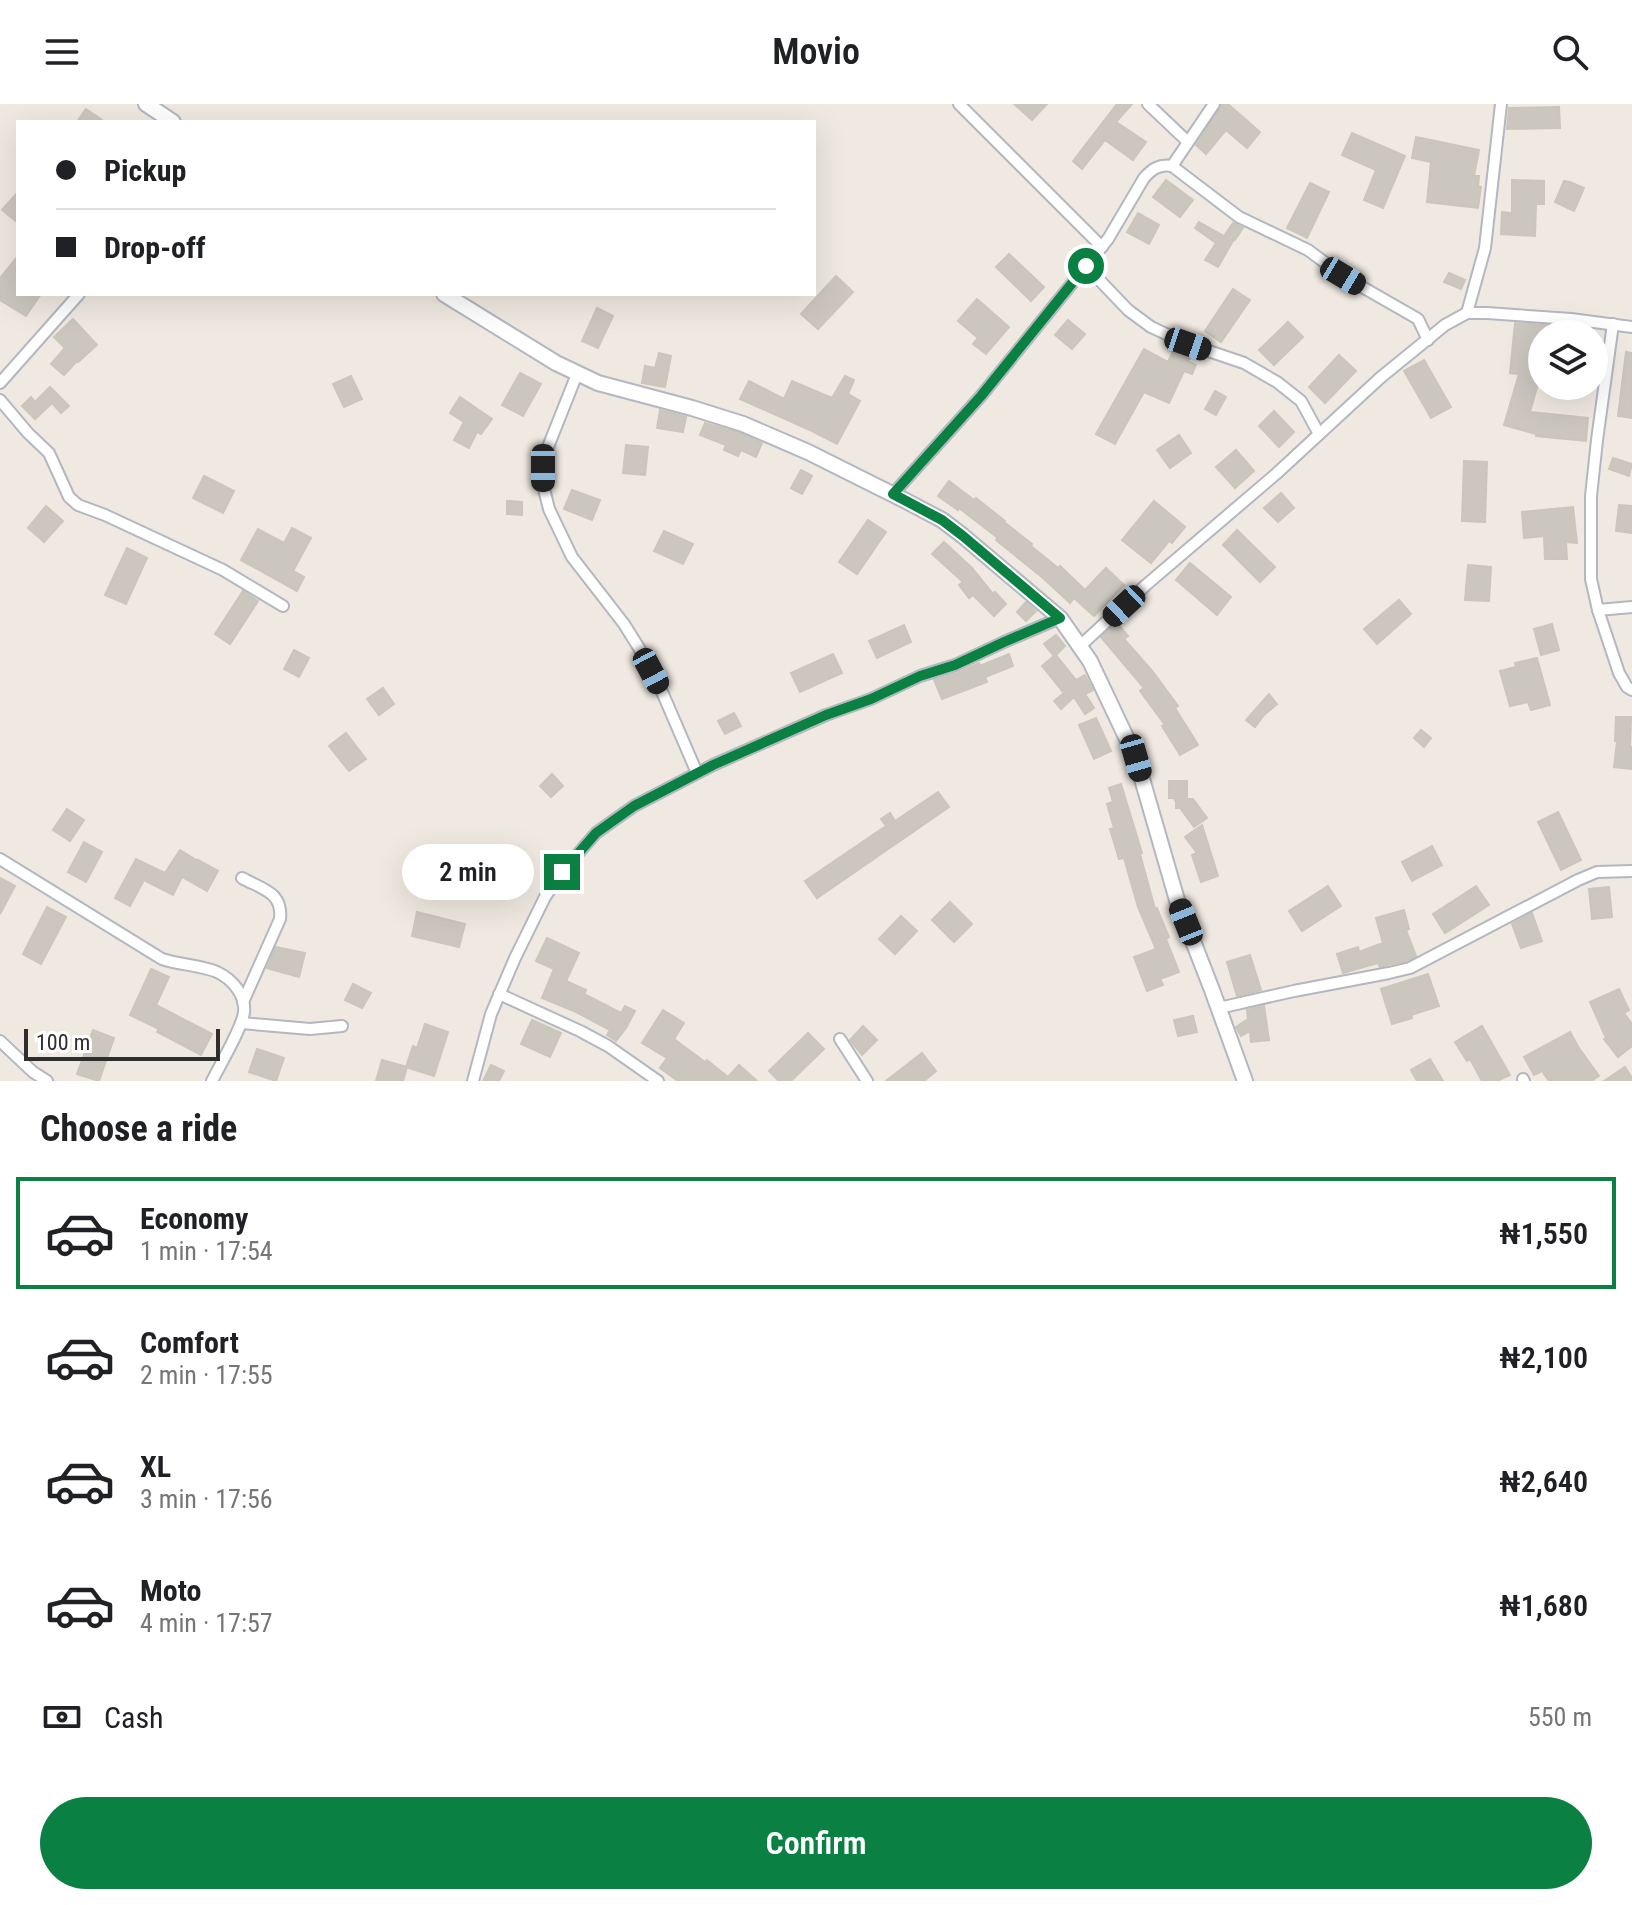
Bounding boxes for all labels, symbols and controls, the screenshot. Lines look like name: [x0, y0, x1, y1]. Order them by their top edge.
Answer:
icon: menu: [40, 30, 84, 74]
icon: search: [1548, 30, 1592, 74]
text: Movio: [772, 31, 860, 73]
text: Pickup: [104, 153, 186, 188]
text: Drop-off: [104, 230, 206, 265]
route start: [1068, 248, 1104, 284]
car: [1316, 253, 1370, 299]
map controls: [1528, 320, 1608, 400]
button: layers: [1528, 320, 1608, 400]
car: [1161, 325, 1215, 363]
car: [531, 444, 555, 492]
car: [1098, 581, 1150, 631]
car: [629, 644, 673, 698]
car: [1118, 732, 1154, 784]
callout: 2 min: [402, 844, 534, 900]
route end: [544, 854, 580, 890]
text: 2 min: [439, 857, 497, 887]
car: [1166, 895, 1206, 949]
scale bar: [24, 1025, 220, 1061]
text: 100 m: [36, 1030, 90, 1055]
text: Choose a ride: [40, 1108, 237, 1150]
icon: car: [44, 1197, 116, 1269]
text: Economy: [140, 1201, 248, 1236]
text: ₦1,550: [1499, 1216, 1588, 1251]
text: 1 min · 17:54: [140, 1236, 273, 1266]
icon: car: [44, 1321, 116, 1393]
text: Comfort: [140, 1325, 239, 1360]
text: ₦2,100: [1499, 1340, 1588, 1375]
text: 2 min · 17:55: [140, 1360, 273, 1390]
icon: car: [44, 1445, 116, 1517]
text: XL: [140, 1449, 171, 1484]
text: ₦2,640: [1499, 1464, 1588, 1499]
text: 3 min · 17:56: [140, 1484, 273, 1514]
icon: car: [44, 1569, 116, 1641]
text: Moto: [140, 1573, 201, 1608]
text: ₦1,680: [1499, 1588, 1588, 1623]
text: 4 min · 17:57: [140, 1608, 273, 1638]
icon: cash: [40, 1695, 84, 1739]
text: Cash: [104, 1700, 164, 1735]
text: 550 m: [1528, 1702, 1592, 1732]
button: Confirm: [40, 1797, 1592, 1889]

